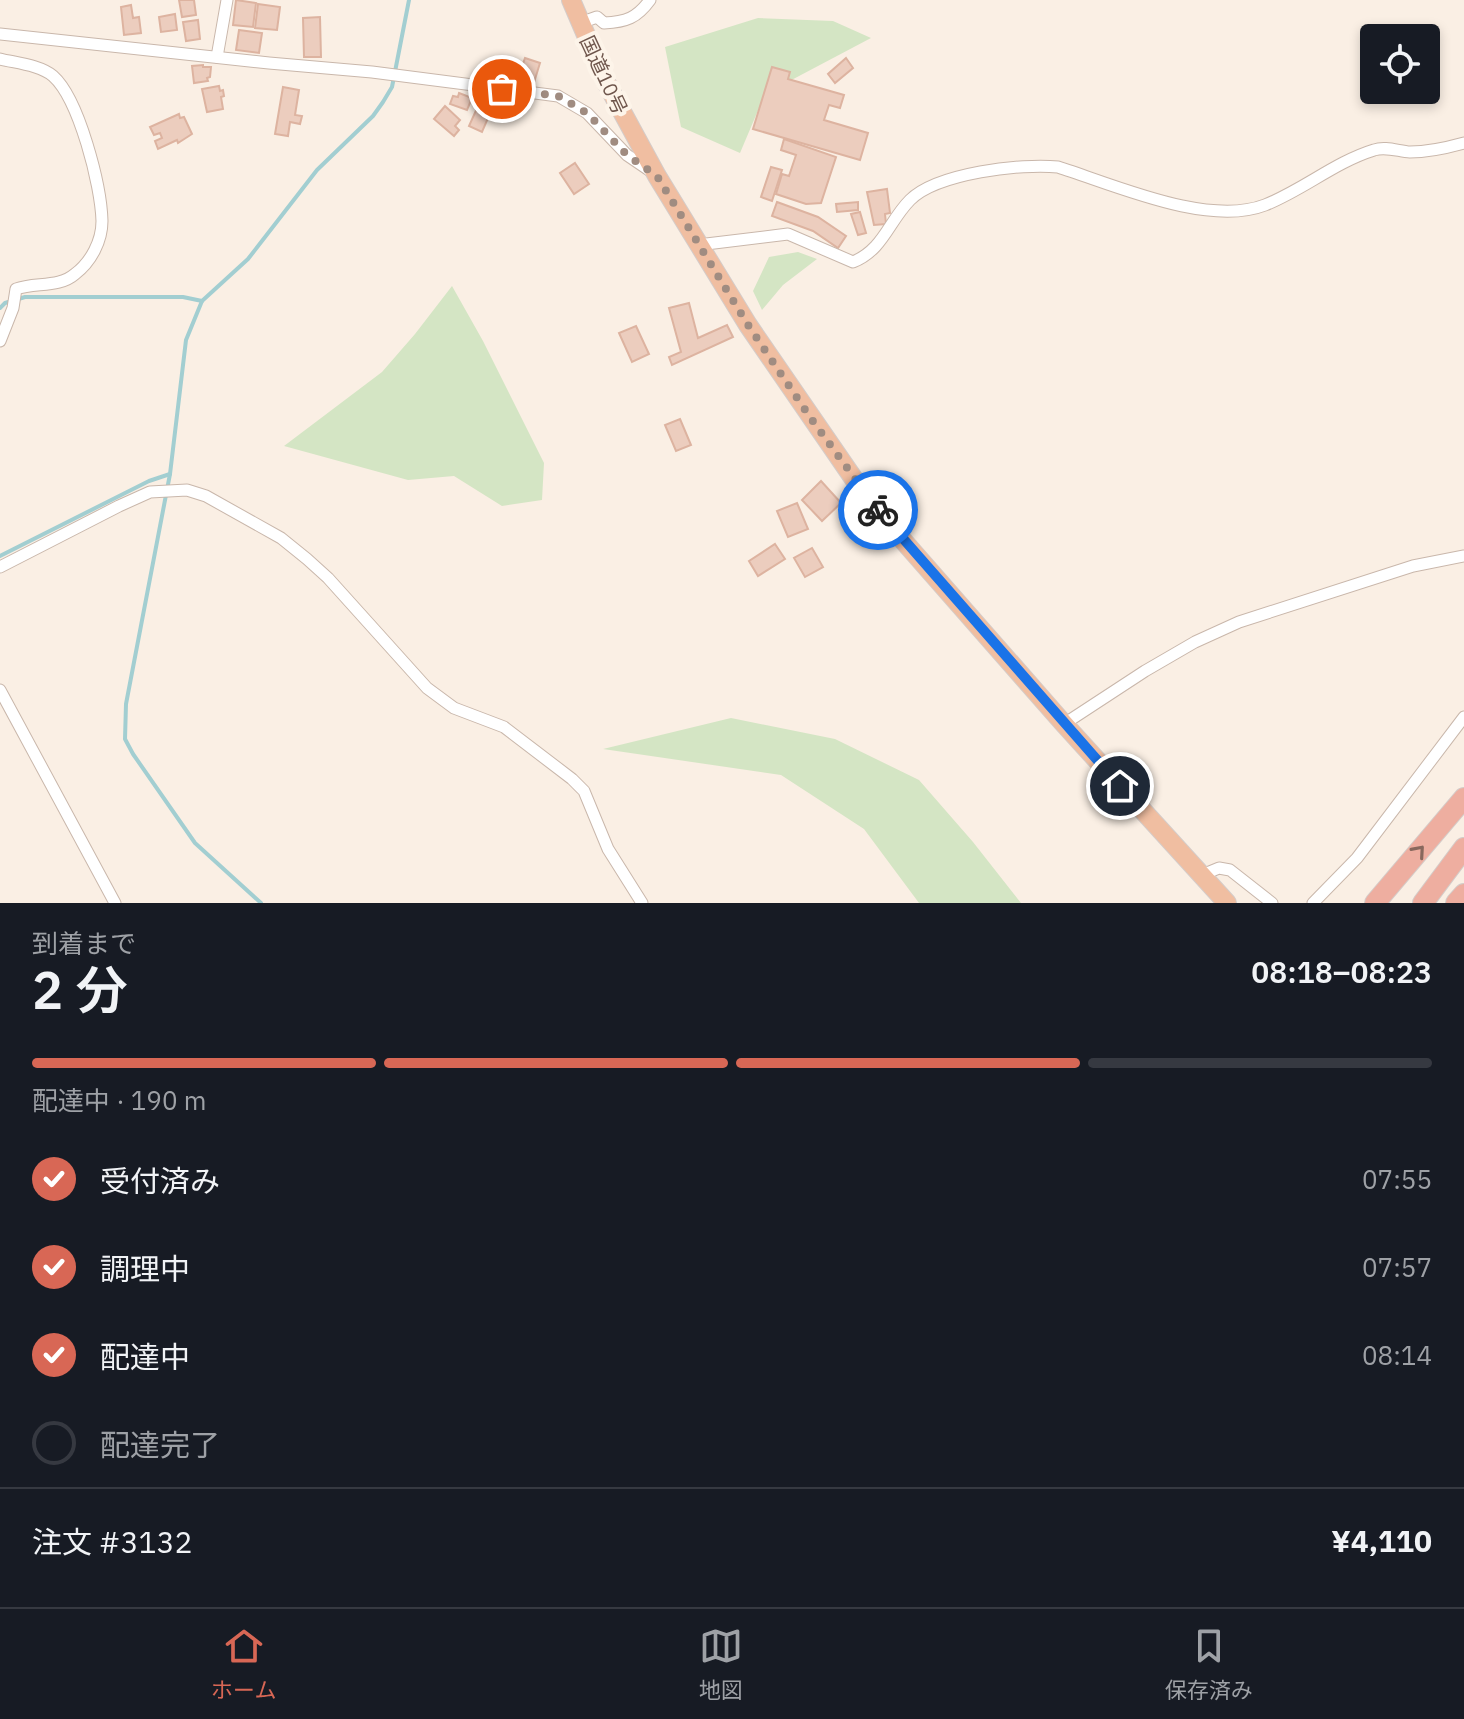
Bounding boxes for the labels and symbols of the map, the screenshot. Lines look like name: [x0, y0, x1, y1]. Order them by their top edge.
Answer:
street label: 国道10号: [574, 31, 634, 119]
pin: [468, 55, 536, 123]
courier: [838, 470, 918, 550]
pin: [1086, 752, 1154, 820]
one-way arrow: [1409, 845, 1424, 860]

